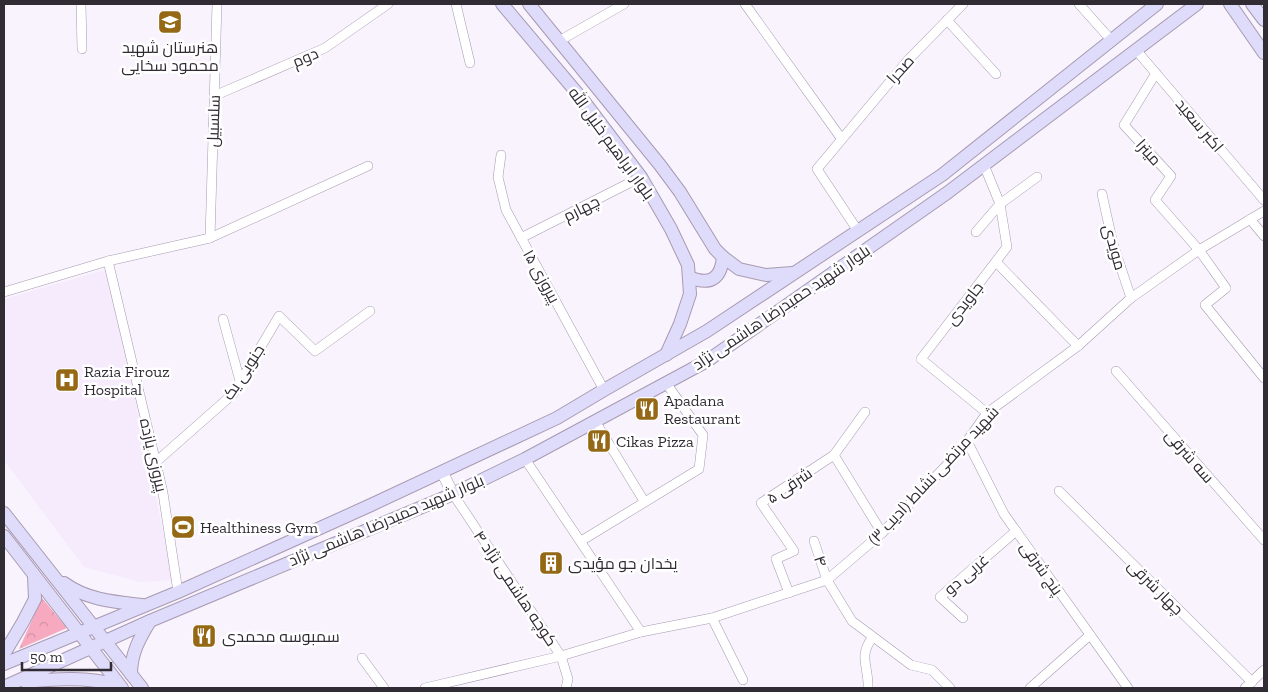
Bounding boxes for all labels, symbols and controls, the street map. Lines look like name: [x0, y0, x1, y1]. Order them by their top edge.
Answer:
school or university icon: هنرستان شهید محمود سخایی: [157, 9, 183, 35]
place label: هنرستان شهید محمود سخایی: [121, 38, 219, 76]
street label: دوم: [289, 44, 322, 73]
street label: صحرا: [883, 51, 918, 88]
street label: بلوار ابراهیم خلیل الله: [563, 83, 660, 204]
street label: سلسبیل: [203, 94, 225, 148]
street label: اکبر سعید: [1172, 95, 1228, 156]
street label: میترا: [1132, 135, 1165, 169]
street label: چهارم: [560, 191, 604, 227]
street label: مویدی: [1098, 222, 1130, 272]
street label: بلوار شهید حمیدرضا هاشمی نژاد: [689, 241, 874, 375]
street label: پیروزی ۱۵: [517, 246, 564, 308]
street label: جاویدی: [942, 278, 988, 329]
street label: جنوبی یک: [219, 341, 269, 404]
place label: Razia Firouz Hospital: [84, 362, 170, 399]
hospital icon: Razia Firouz Hospital: [54, 367, 80, 393]
place label: Apadana Restaurant: [664, 391, 740, 428]
restaurant icon: Apadana Restaurant: [634, 396, 660, 422]
street label: شهید مرتضی نشاط (ادیب ۳): [864, 402, 1003, 549]
street label: پیروزی یازده: [134, 416, 171, 495]
street label: سه شرقی: [1161, 426, 1218, 488]
restaurant icon: Cikas Pizza: [586, 428, 612, 454]
place label: Cikas Pizza: [616, 432, 694, 451]
street label: ۵ شرقی: [763, 463, 816, 508]
street label: بلوار شهید حمیدرضا هاشمی نژاد: [286, 471, 487, 571]
sports icon: Healthiness Gym: [170, 514, 196, 540]
place label: Healthiness Gym: [200, 518, 318, 537]
street label: کوچه هاشمی نژاد ۴: [468, 527, 561, 651]
street label: پنج شرقی: [1015, 538, 1067, 600]
building icon: یخدان جو مؤیدی: [538, 550, 564, 576]
street label: غربی دو: [940, 550, 993, 600]
street label: ۴: [810, 553, 831, 569]
place label: یخدان جو مؤیدی: [568, 554, 678, 574]
street label: چهار شرقی: [1123, 556, 1187, 620]
restaurant icon: سمبوسه محمدی: [191, 623, 217, 649]
place label: سمبوسه محمدی: [222, 627, 340, 647]
scale bar: [22, 640, 111, 672]
text: 50 m: [30, 648, 63, 666]

